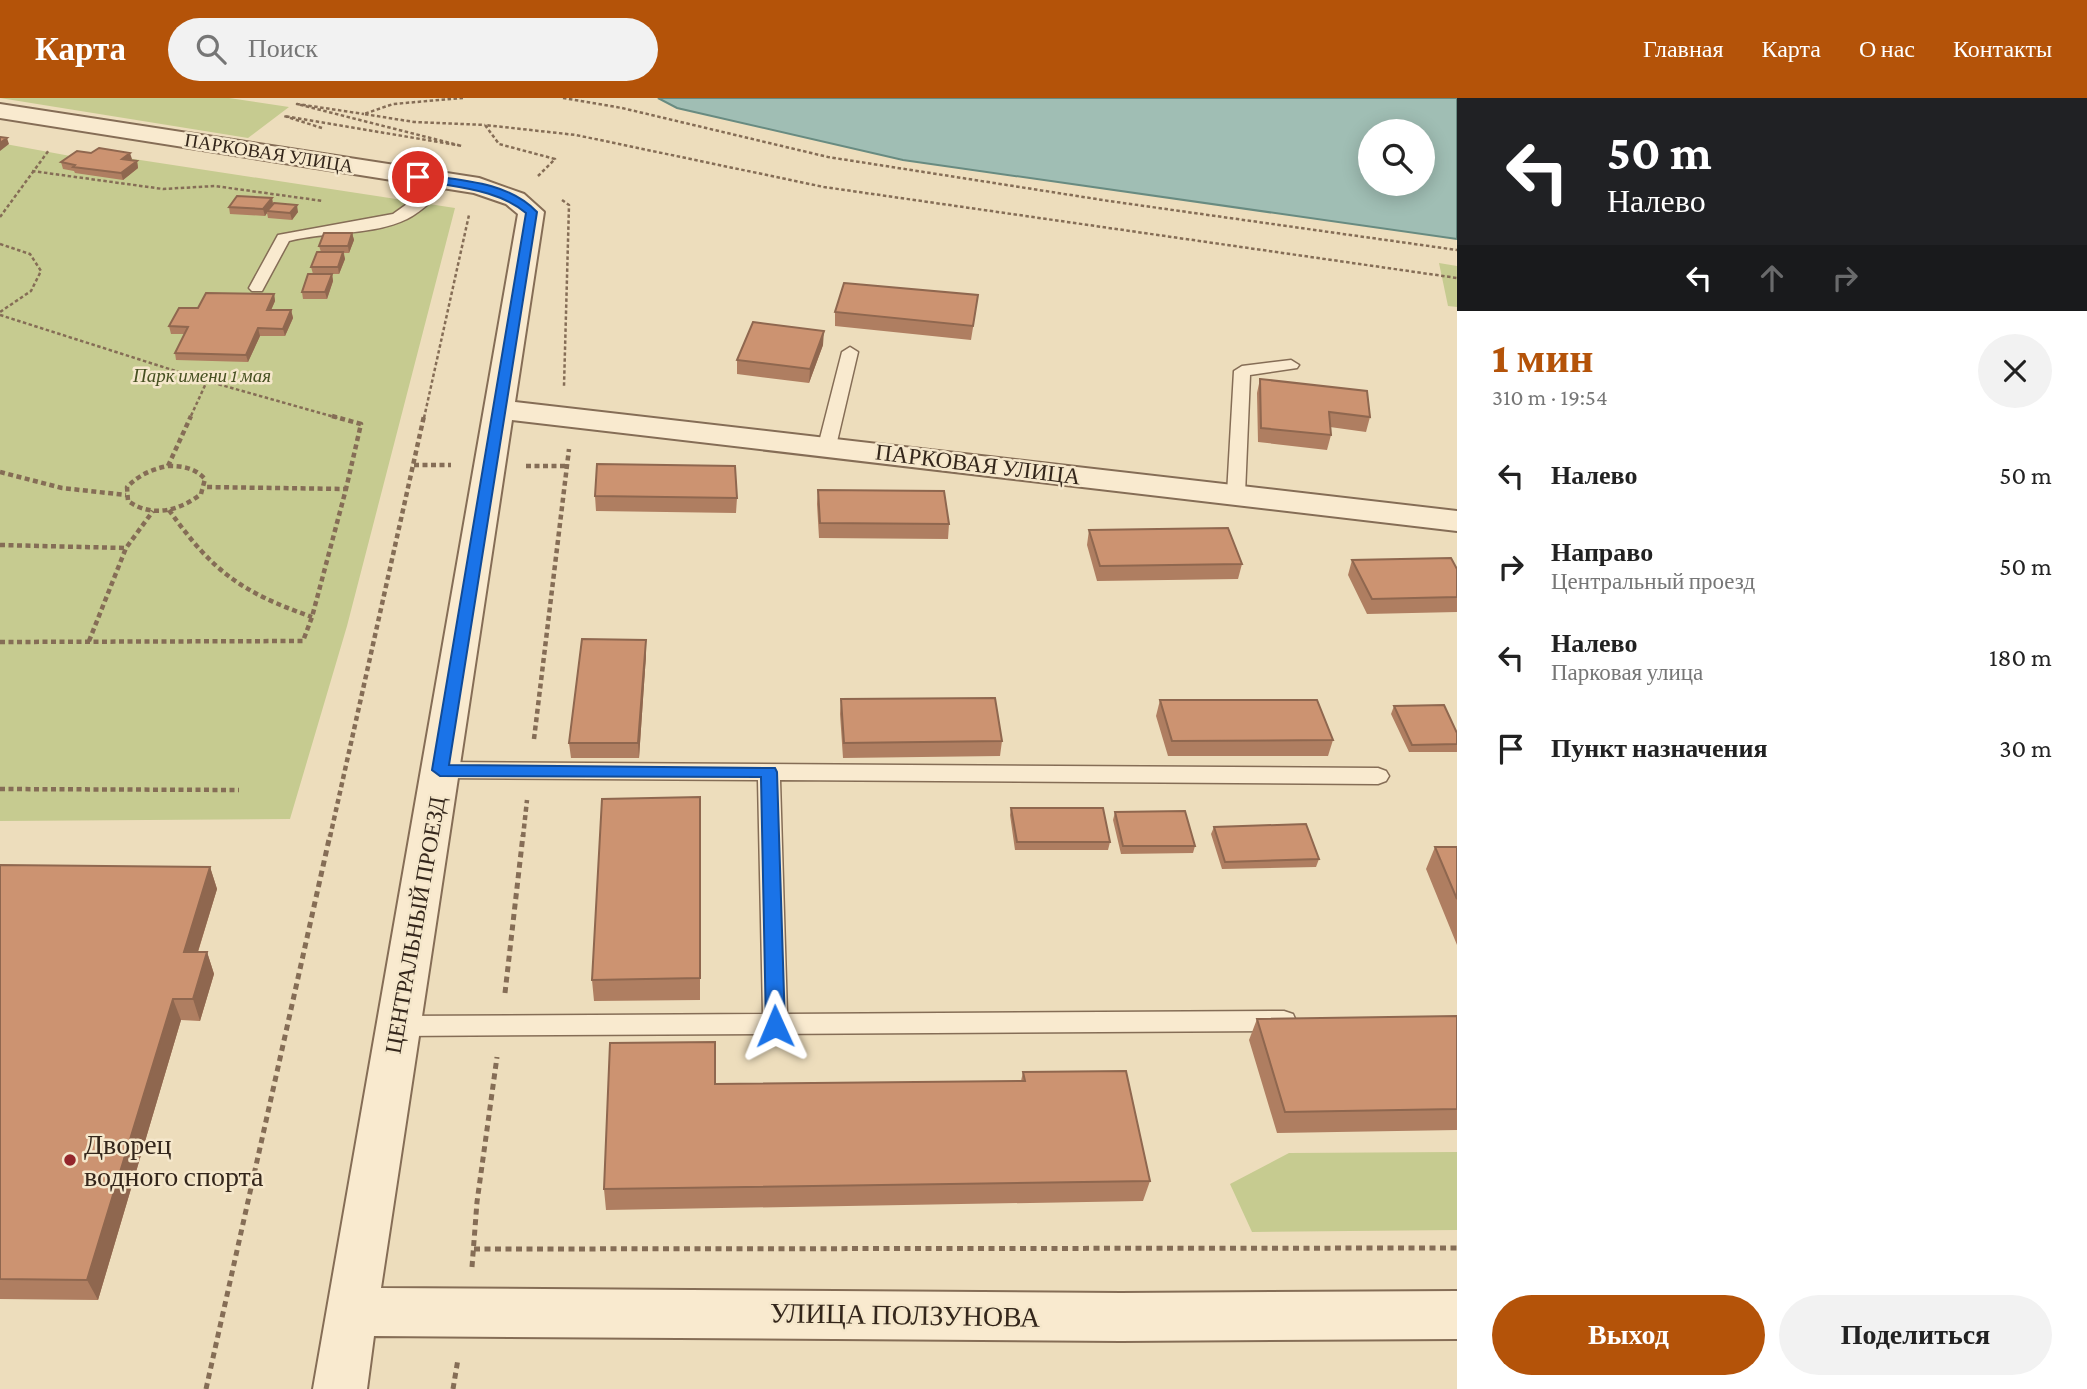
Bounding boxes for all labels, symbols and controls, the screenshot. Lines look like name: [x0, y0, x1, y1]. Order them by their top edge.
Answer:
search box: [168, 18, 658, 81]
text: Карта: [35, 30, 126, 67]
icon: search: [192, 30, 230, 68]
text: Поиск: [248, 34, 318, 63]
text: Главная: [1643, 35, 1724, 62]
text: Карта: [1762, 35, 1821, 62]
text: О нас: [1859, 35, 1915, 62]
text: Контакты: [1953, 35, 2052, 62]
map controls: [1358, 119, 1435, 196]
button: search: [1358, 119, 1435, 196]
text: 50 m: [1607, 125, 1712, 180]
icon: left: [1492, 126, 1583, 217]
street label: ПАРКОВАЯ УЛИЦА: [183, 129, 355, 177]
pin: [388, 147, 448, 207]
icon: arrive: [399, 158, 437, 196]
text: Налево: [1607, 183, 1706, 219]
icon: left: [1680, 259, 1718, 297]
icon: ahead: [1753, 259, 1791, 297]
icon: right: [1826, 259, 1864, 297]
text: 1 мин: [1492, 334, 1594, 381]
button: close: [1978, 334, 2052, 408]
park label: Парк имени 1 мая: [132, 365, 271, 386]
text: 310 m · 19:54: [1492, 384, 1608, 410]
street label: ПАРКОВАЯ УЛИЦА: [874, 439, 1083, 490]
icon: left: [1492, 457, 1530, 495]
text: Налево: [1551, 461, 1637, 490]
text: 50 m: [1999, 461, 2052, 490]
text: Направо: [1551, 538, 1653, 567]
icon: right: [1492, 548, 1530, 586]
text: 50 m: [1999, 552, 2052, 581]
text: Центральный проезд: [1551, 568, 1755, 594]
text: Налево: [1551, 629, 1637, 658]
icon: left: [1492, 639, 1530, 677]
text: 180 m: [1989, 643, 2052, 672]
text: Парковая улица: [1551, 659, 1703, 685]
icon: arrive: [1492, 730, 1530, 768]
text: Пункт назначения: [1551, 734, 1768, 763]
text: 30 m: [1999, 734, 2052, 763]
street label: ЦЕНТРАЛЬНЫЙ ПРОЕЗД: [380, 794, 450, 1056]
position arrow: [738, 989, 812, 1063]
place label: Дворец водного спорта: [84, 1129, 264, 1192]
marker: Дворец водного спорта: [62, 1152, 78, 1168]
button: Выход: [1492, 1295, 1765, 1375]
button: Поделиться: [1779, 1295, 2052, 1375]
street label: УЛИЦА ПОЛЗУНОВА: [770, 1297, 1041, 1333]

